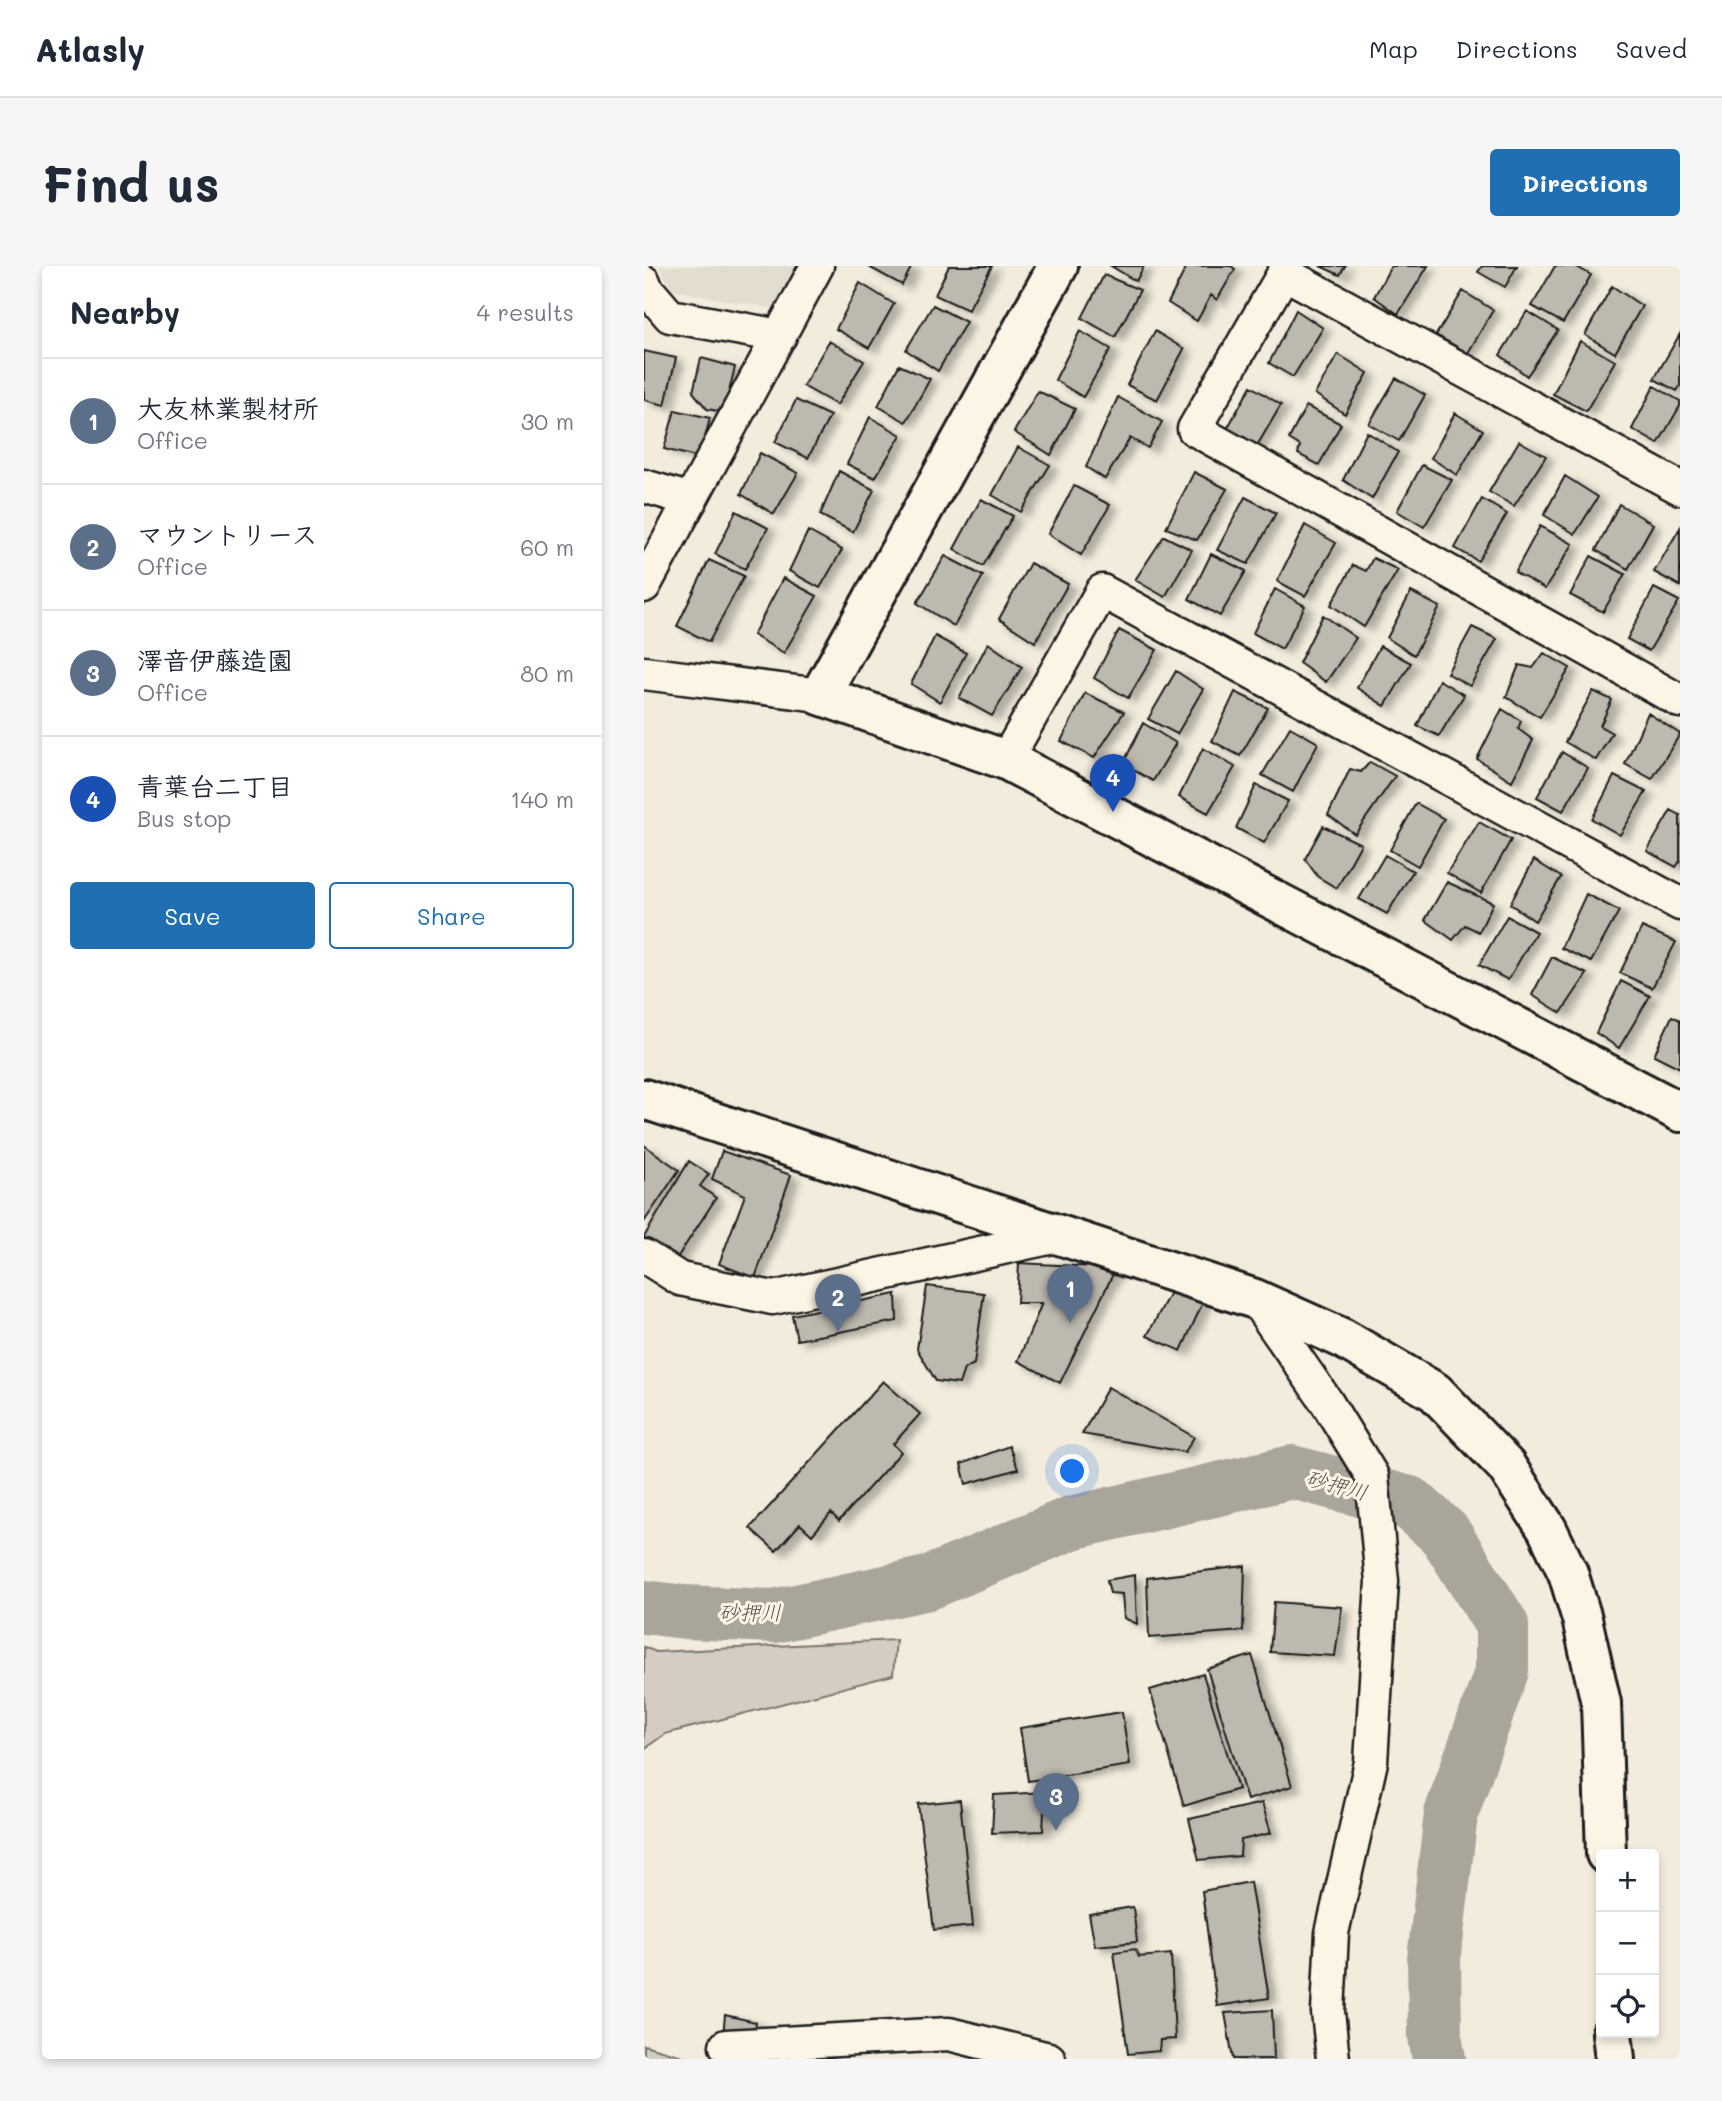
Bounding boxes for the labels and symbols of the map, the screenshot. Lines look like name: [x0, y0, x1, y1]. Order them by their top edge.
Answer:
pin: 4: [1090, 754, 1136, 812]
pin: 1: [1047, 1265, 1093, 1323]
pin: 2: [815, 1274, 861, 1332]
your location: [1055, 1454, 1089, 1488]
water label: 砂押川: [1303, 1463, 1371, 1505]
water label: 砂押川: [719, 1598, 782, 1625]
pin: 3: [1033, 1773, 1079, 1831]

